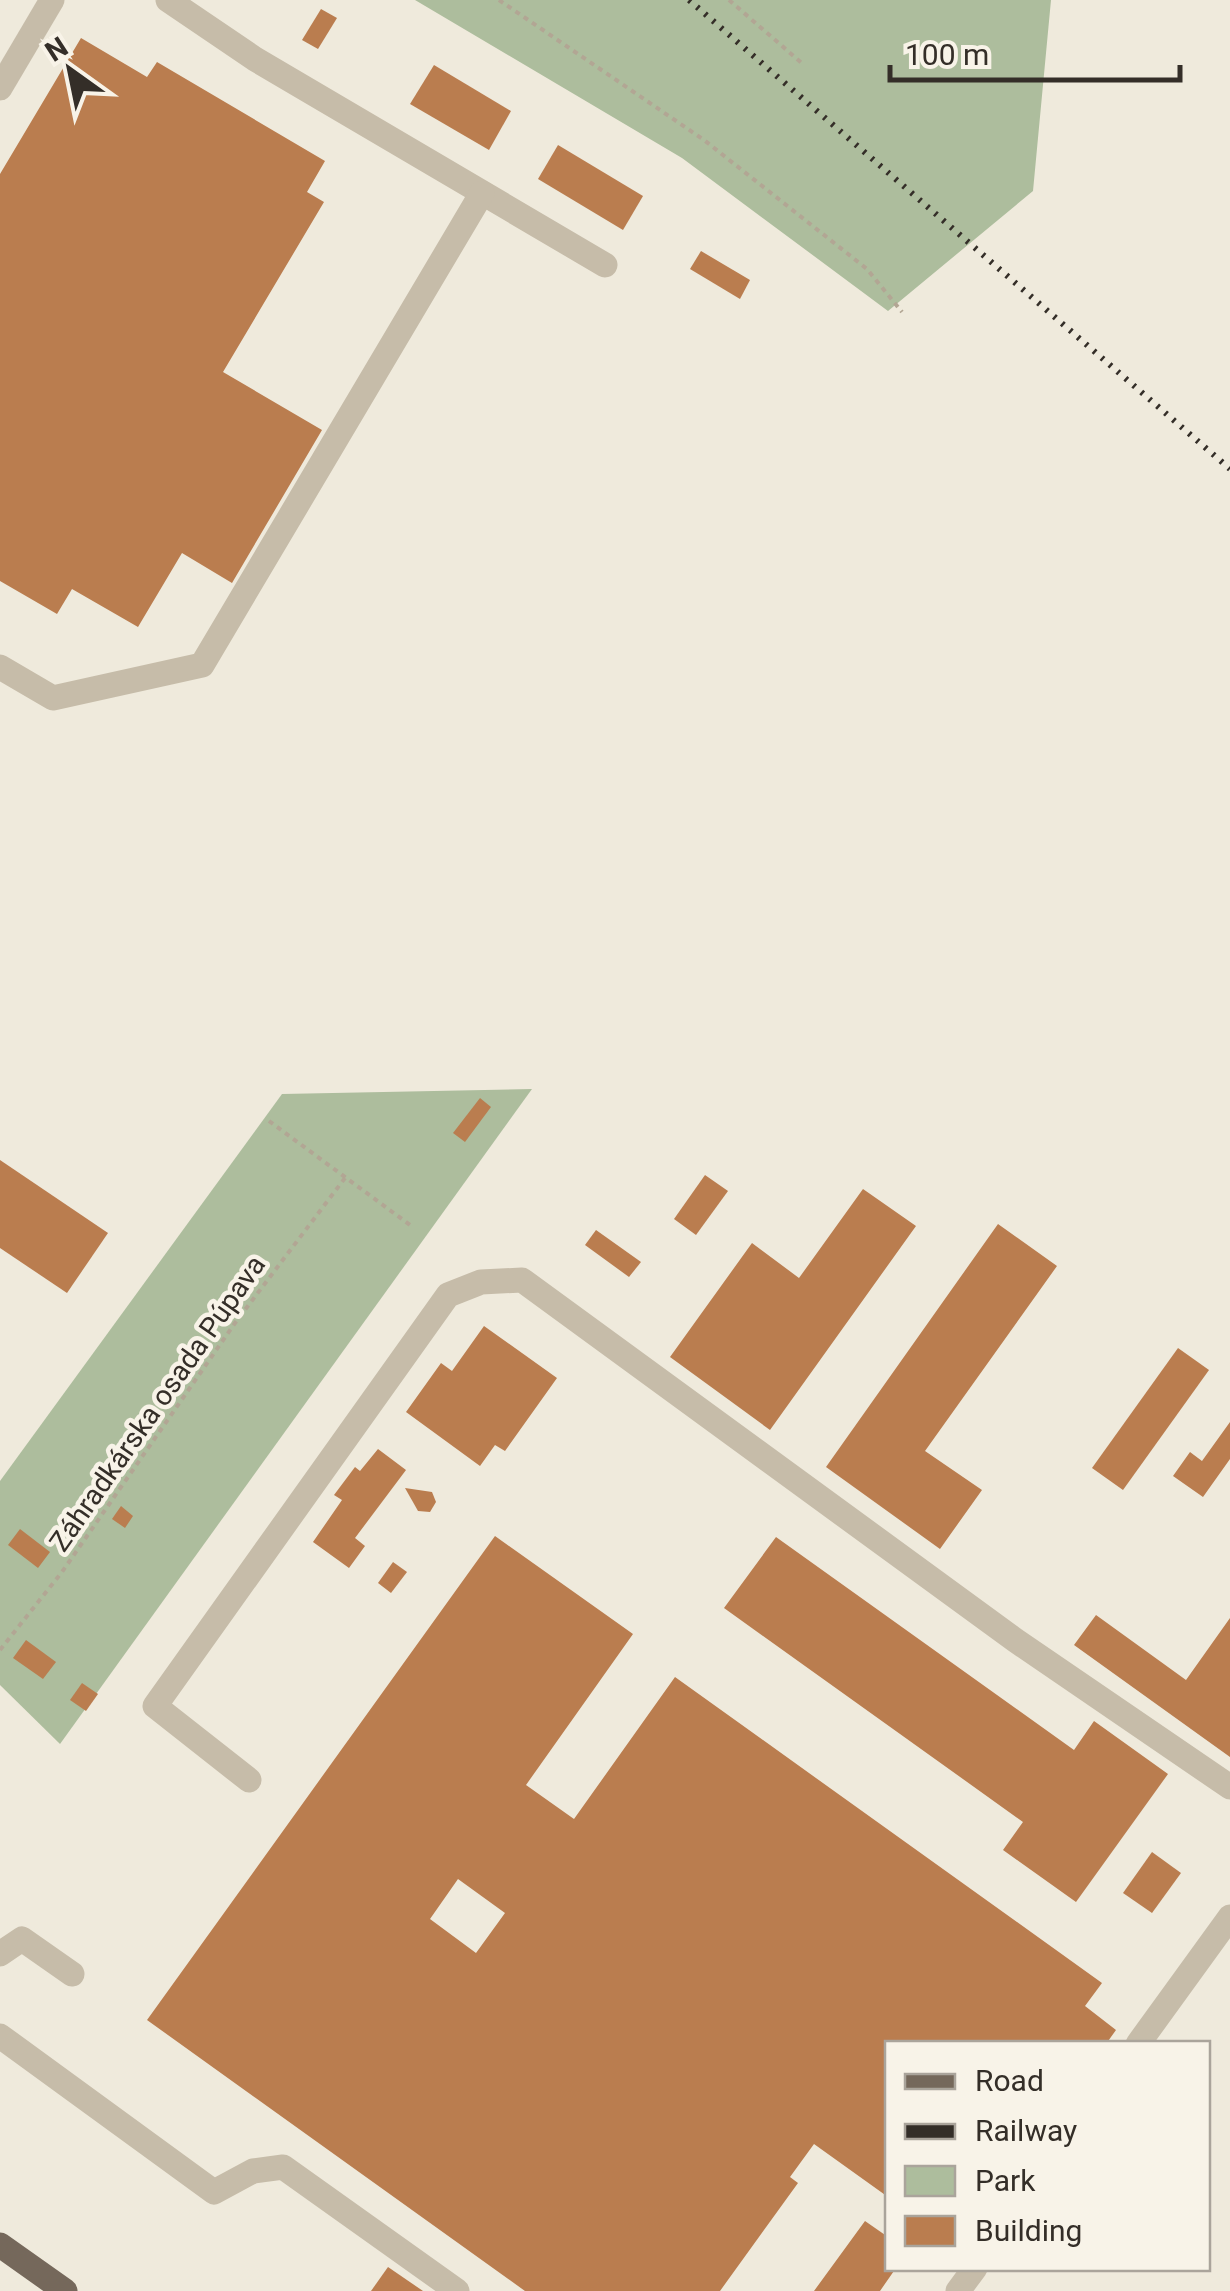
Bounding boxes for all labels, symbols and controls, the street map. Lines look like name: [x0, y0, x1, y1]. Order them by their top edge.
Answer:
north arrow: [20, 20, 120, 120]
scale bar: [890, 20, 1180, 82]
text: N: [39, 30, 74, 69]
text: 100 m: [905, 37, 989, 72]
street label: Záhradkárska osada Púpava: [43, 1249, 272, 1557]
legend: [885, 2041, 1210, 2271]
text: Road: [975, 2063, 1044, 2098]
text: Railway: [975, 2113, 1077, 2148]
text: Park: [975, 2163, 1036, 2198]
text: Building: [975, 2213, 1082, 2248]

